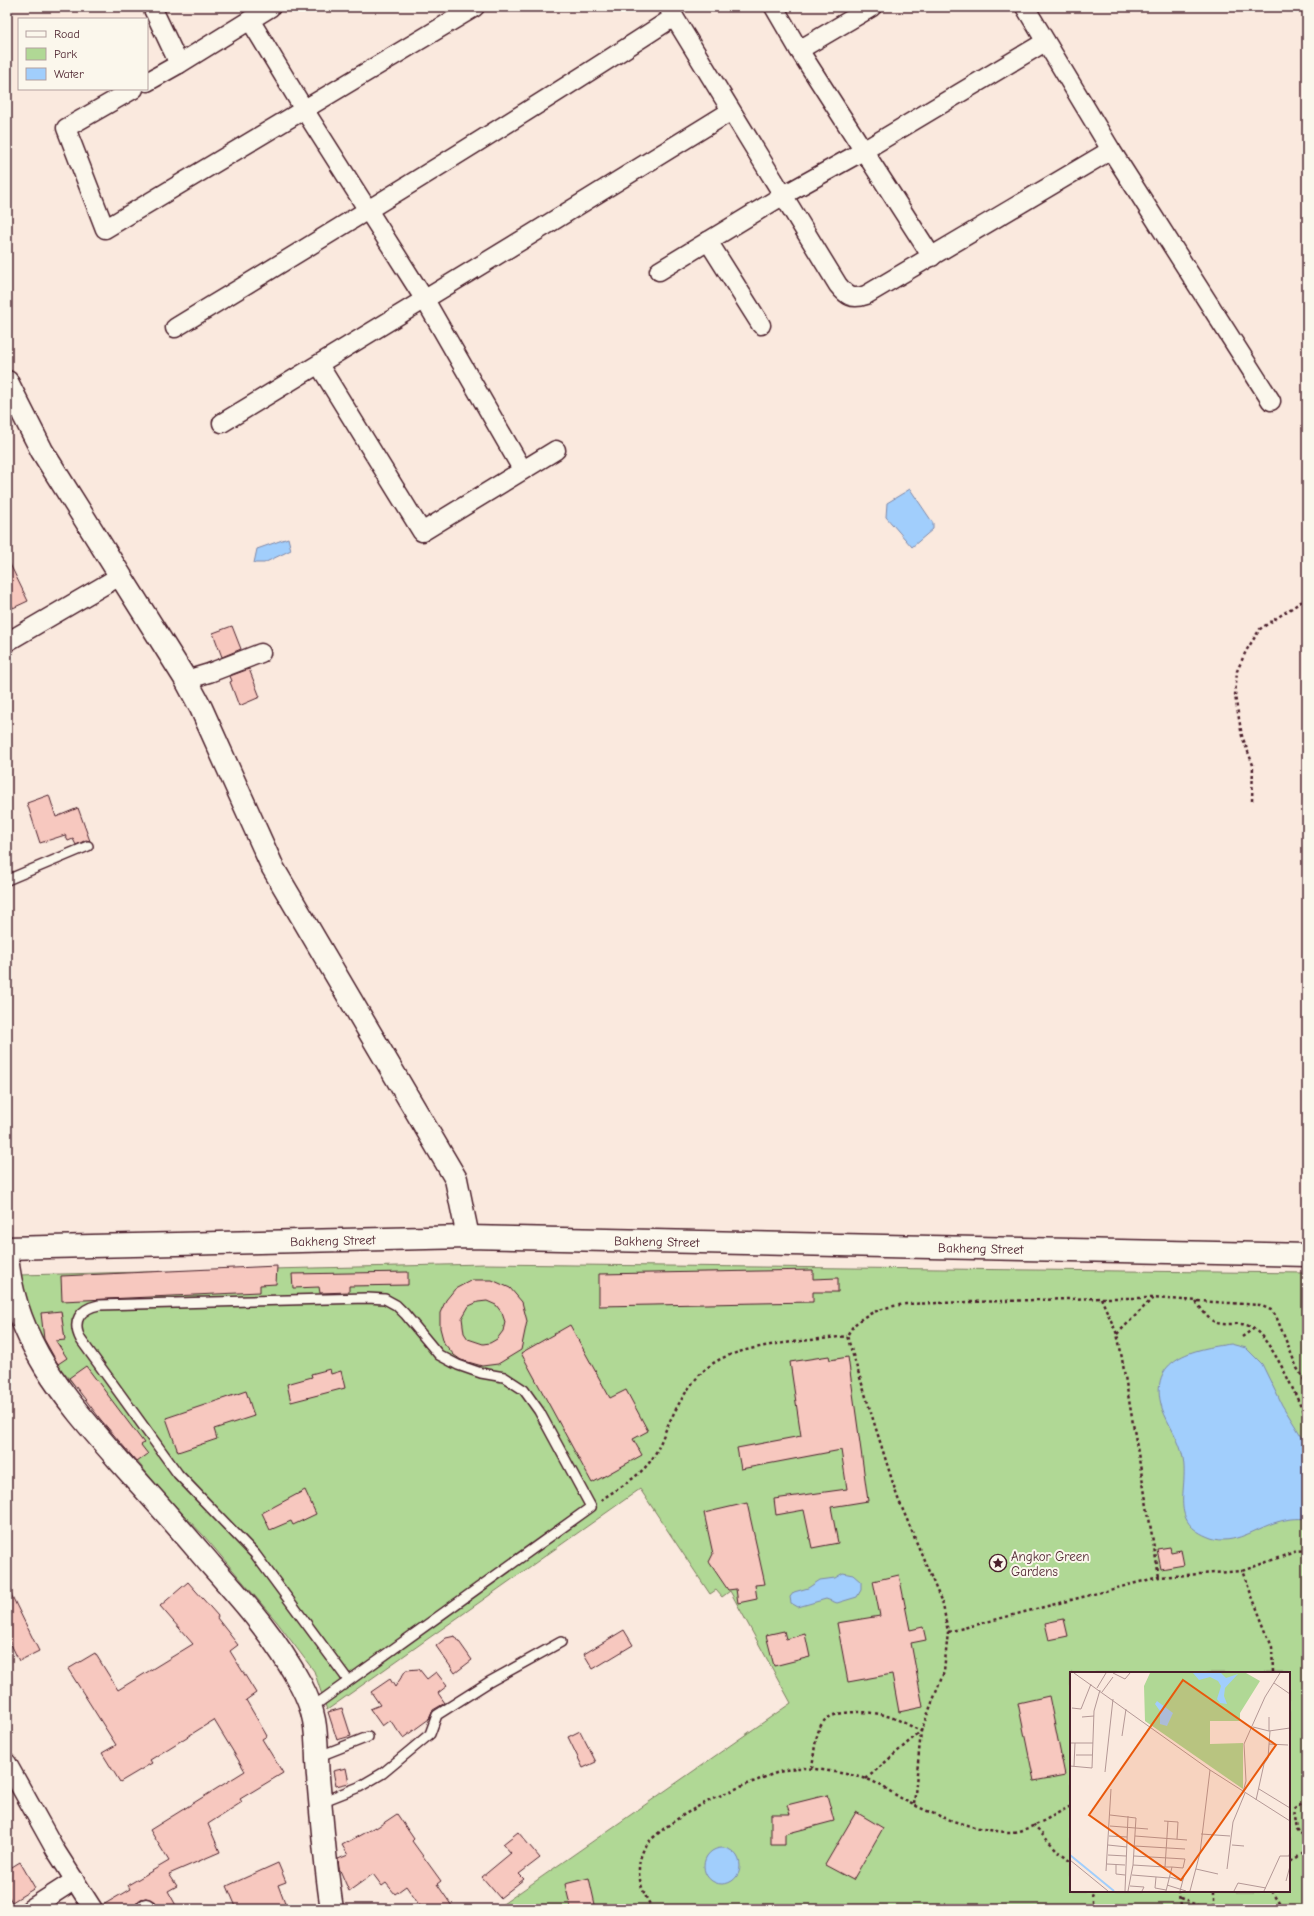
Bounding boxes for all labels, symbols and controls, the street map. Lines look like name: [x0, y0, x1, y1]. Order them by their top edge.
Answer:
legend: [18, 18, 148, 90]
text: Road: [54, 27, 80, 41]
text: Park: [54, 47, 77, 61]
text: Water: [54, 67, 84, 81]
street label: Bakheng Street: [290, 1232, 377, 1249]
street label: Bakheng Street: [614, 1233, 701, 1249]
street label: Bakheng Street: [938, 1240, 1025, 1256]
place label: Angkor Green Gardens: [1011, 1549, 1089, 1579]
place icon: Angkor Green Gardens: [988, 1553, 1008, 1573]
inset map: [1070, 1672, 1290, 1892]

